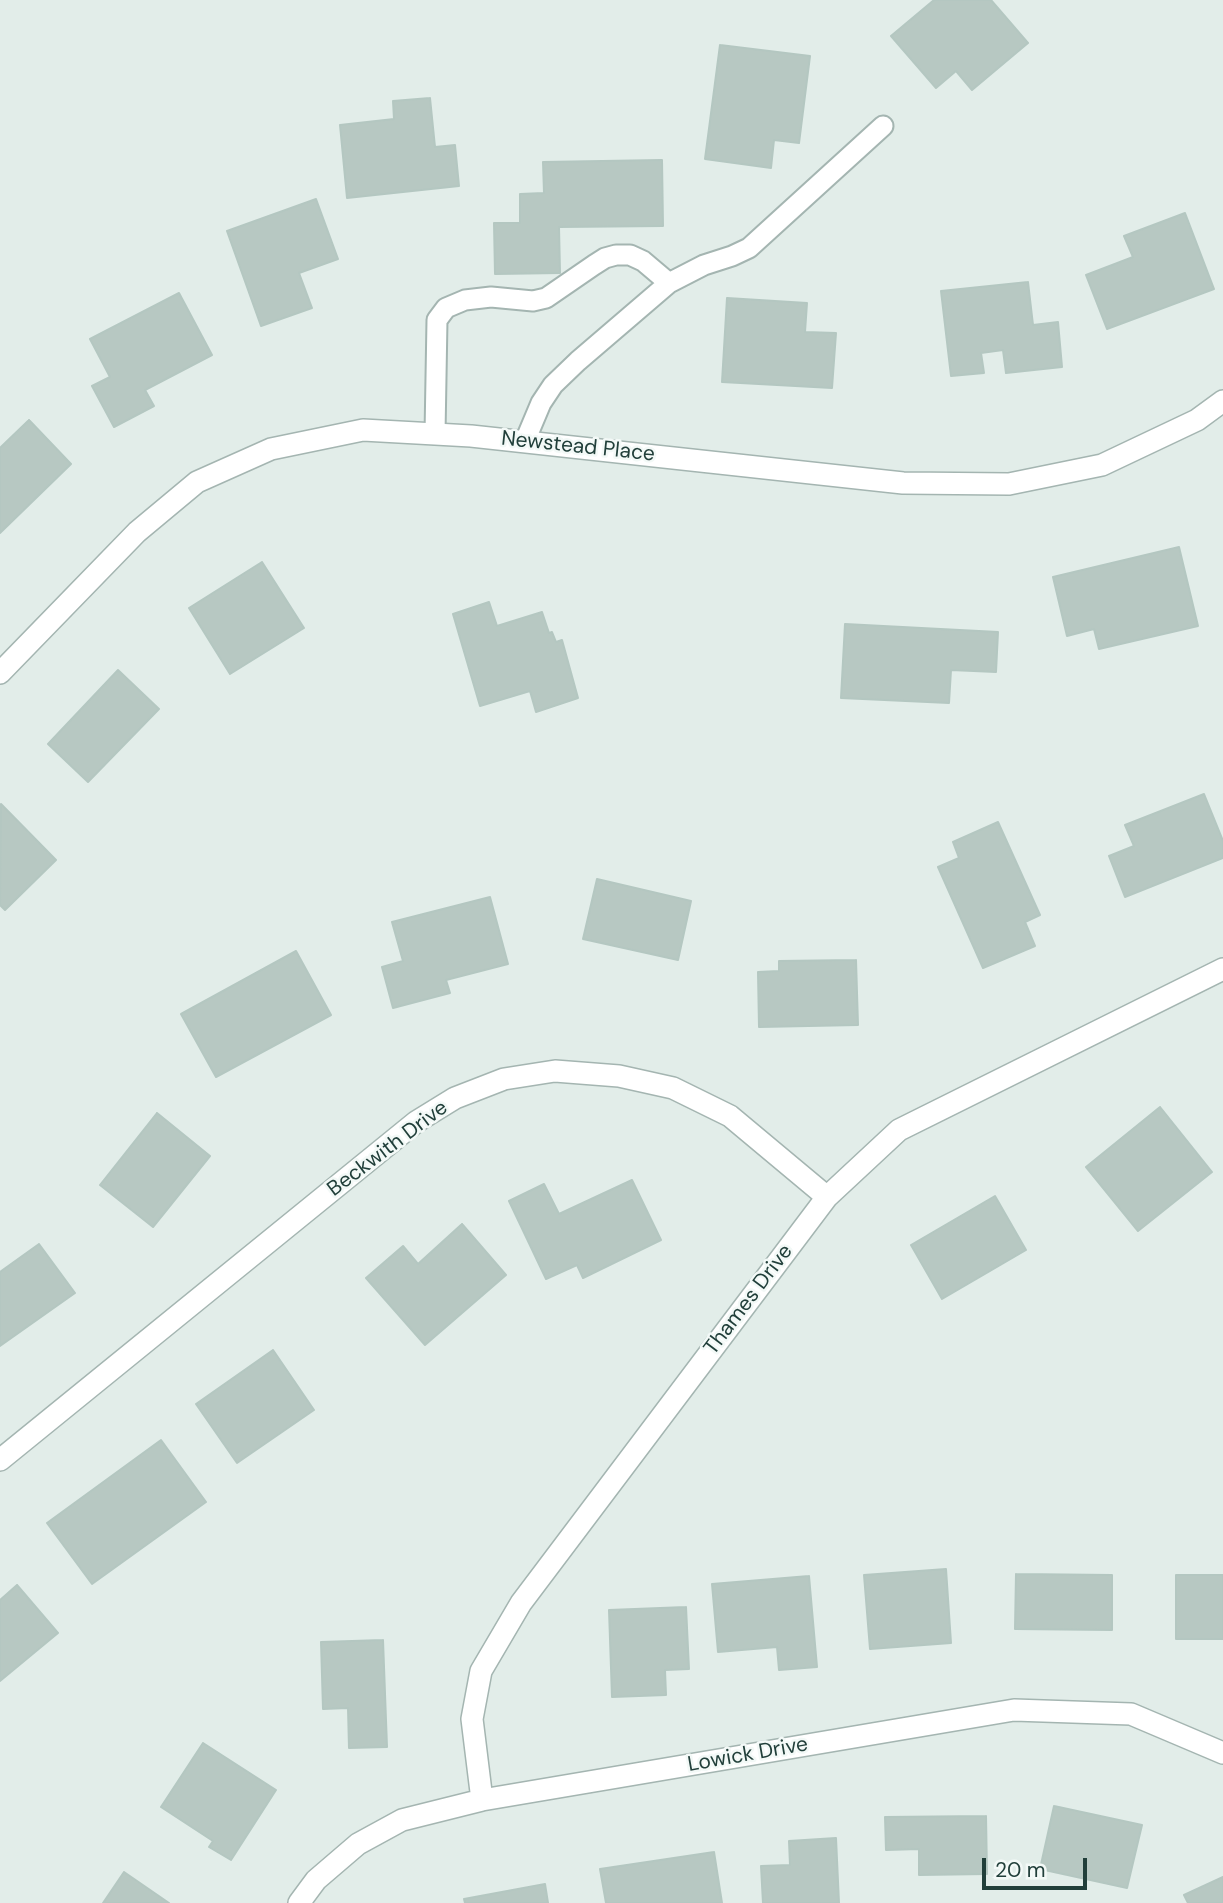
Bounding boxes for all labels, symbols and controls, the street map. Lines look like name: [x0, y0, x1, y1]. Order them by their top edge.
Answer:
street label: Newstead Place: [500, 426, 656, 468]
street label: Beckwith Drive: [323, 1096, 453, 1202]
street label: Thames Drive: [699, 1240, 799, 1360]
street label: Lowick Drive: [686, 1732, 810, 1778]
scale bar: [985, 1843, 1090, 1887]
text: 20 m: [995, 1856, 1046, 1884]

